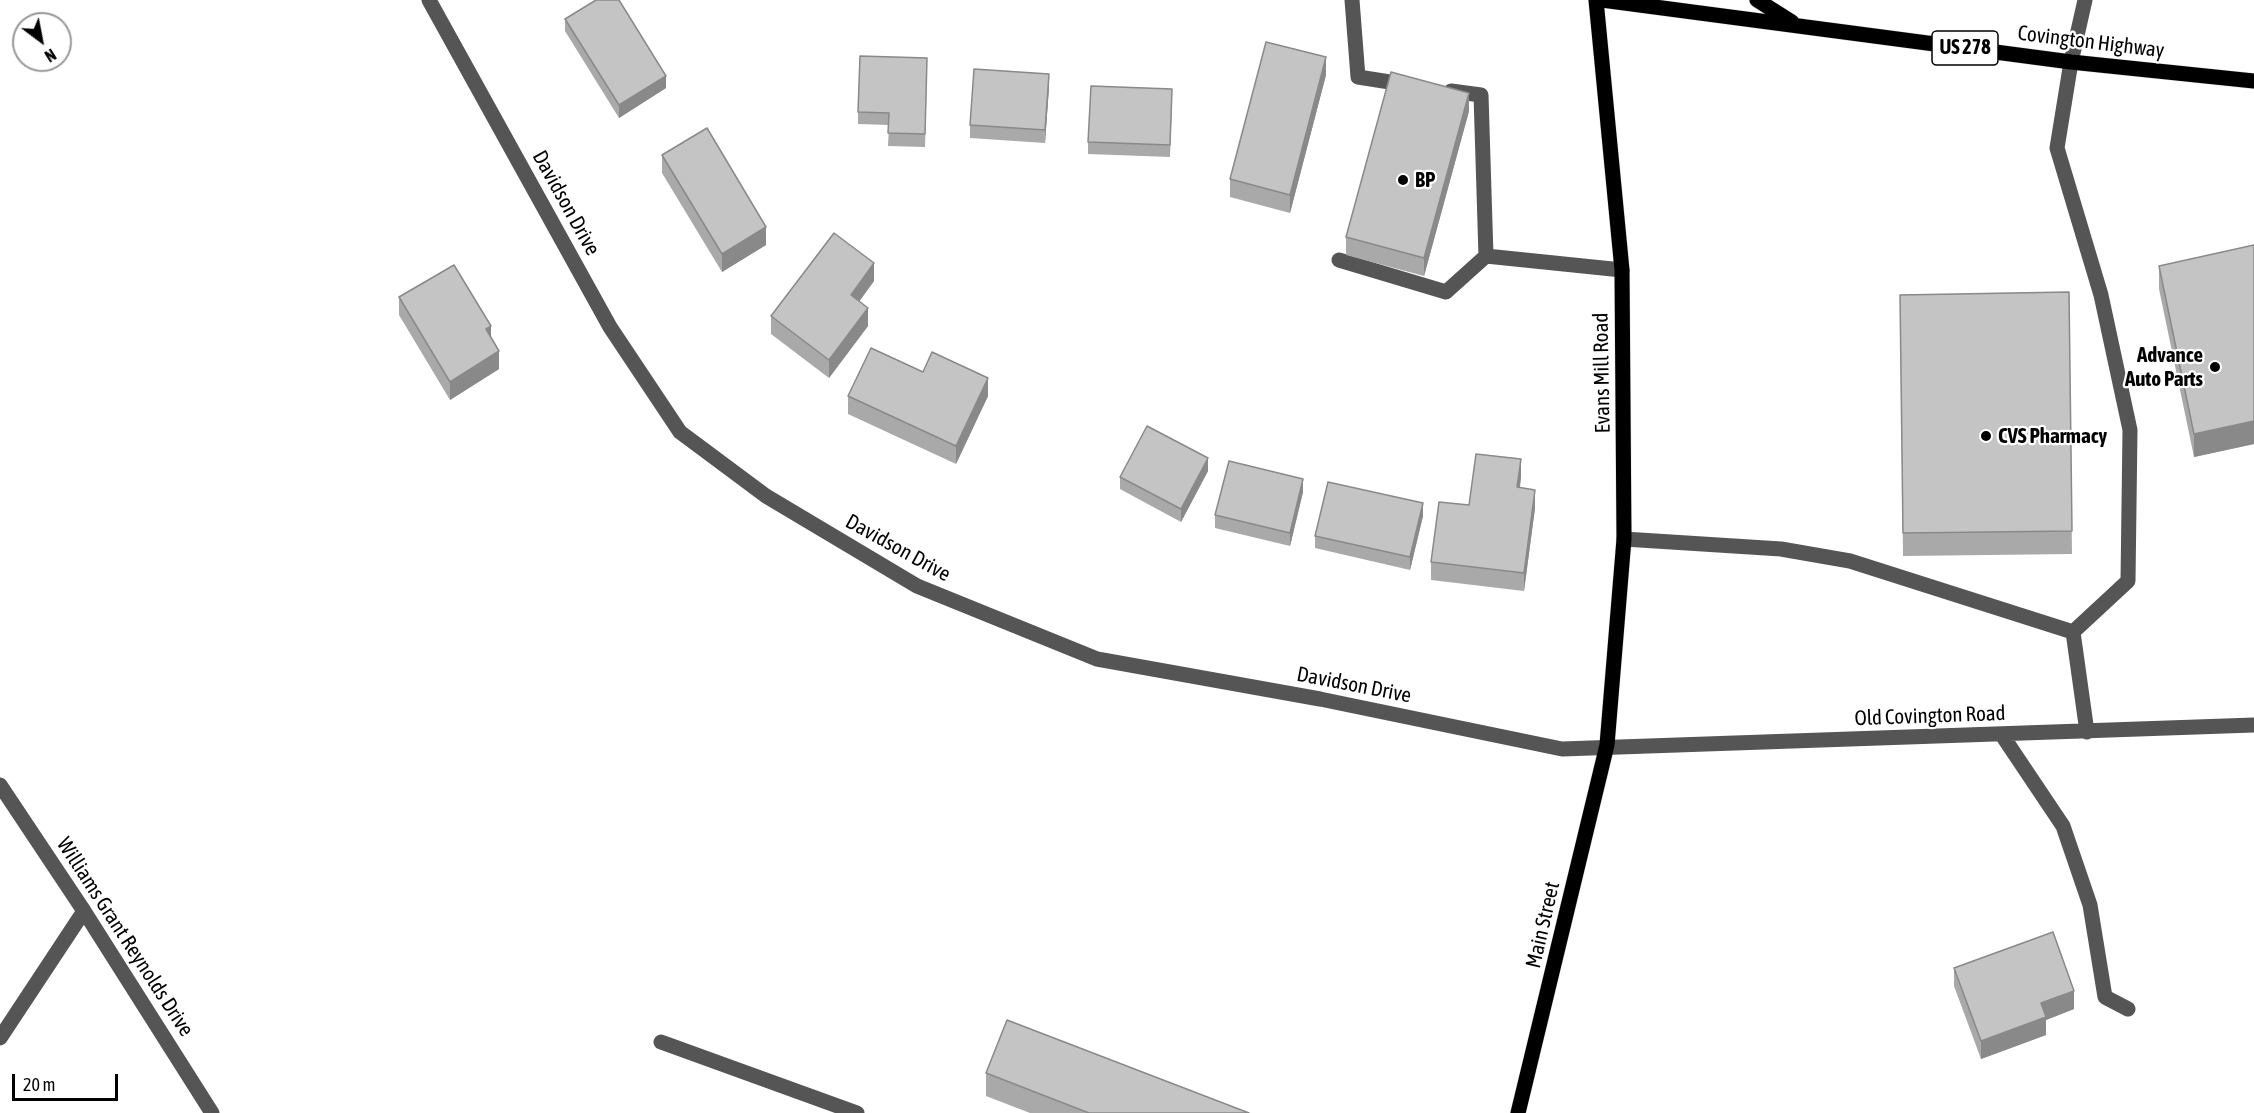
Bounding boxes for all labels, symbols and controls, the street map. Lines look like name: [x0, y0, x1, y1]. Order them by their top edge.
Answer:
north arrow: [12, 12, 72, 72]
street label: Covington Highway: [2016, 21, 2166, 63]
road number: US 278: [1932, 31, 1998, 65]
text: N: [42, 45, 59, 66]
street label: Davidson Drive: [527, 146, 605, 260]
place label: BP: [1415, 167, 1435, 193]
marker: BP: [1396, 173, 1410, 187]
street label: Evans Mill Road: [1588, 312, 1616, 434]
place label: Advance Auto Parts: [2125, 342, 2203, 392]
marker: Advance Auto Parts: [2208, 360, 2222, 374]
place label: CVS Pharmacy: [1998, 423, 2107, 449]
marker: CVS Pharmacy: [1979, 429, 1993, 443]
street label: Davidson Drive: [841, 509, 955, 587]
street label: Davidson Drive: [1295, 662, 1413, 708]
street label: Old Covington Road: [1854, 701, 2006, 731]
street label: Williams Grant Reynolds Drive: [51, 833, 199, 1041]
street label: Main Street: [1521, 879, 1565, 971]
scale bar: [15, 1062, 122, 1100]
text: 20 m: [23, 1074, 55, 1095]

